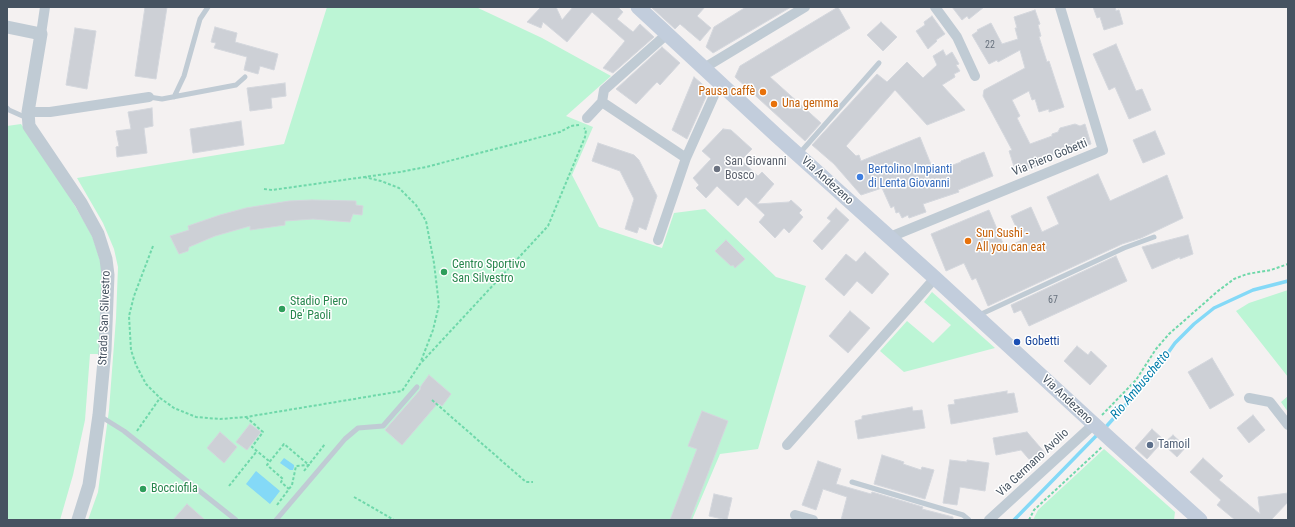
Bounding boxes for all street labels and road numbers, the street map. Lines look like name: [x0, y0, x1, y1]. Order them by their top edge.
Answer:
street label: Via Piero Gobetti: [1010, 136, 1090, 180]
street label: Via Andezeno: [798, 154, 856, 208]
street label: Strada San Silvestro: [96, 270, 114, 366]
street label: Via Andezeno: [1038, 373, 1096, 427]
street label: Via Germano Avolio: [994, 426, 1072, 500]

